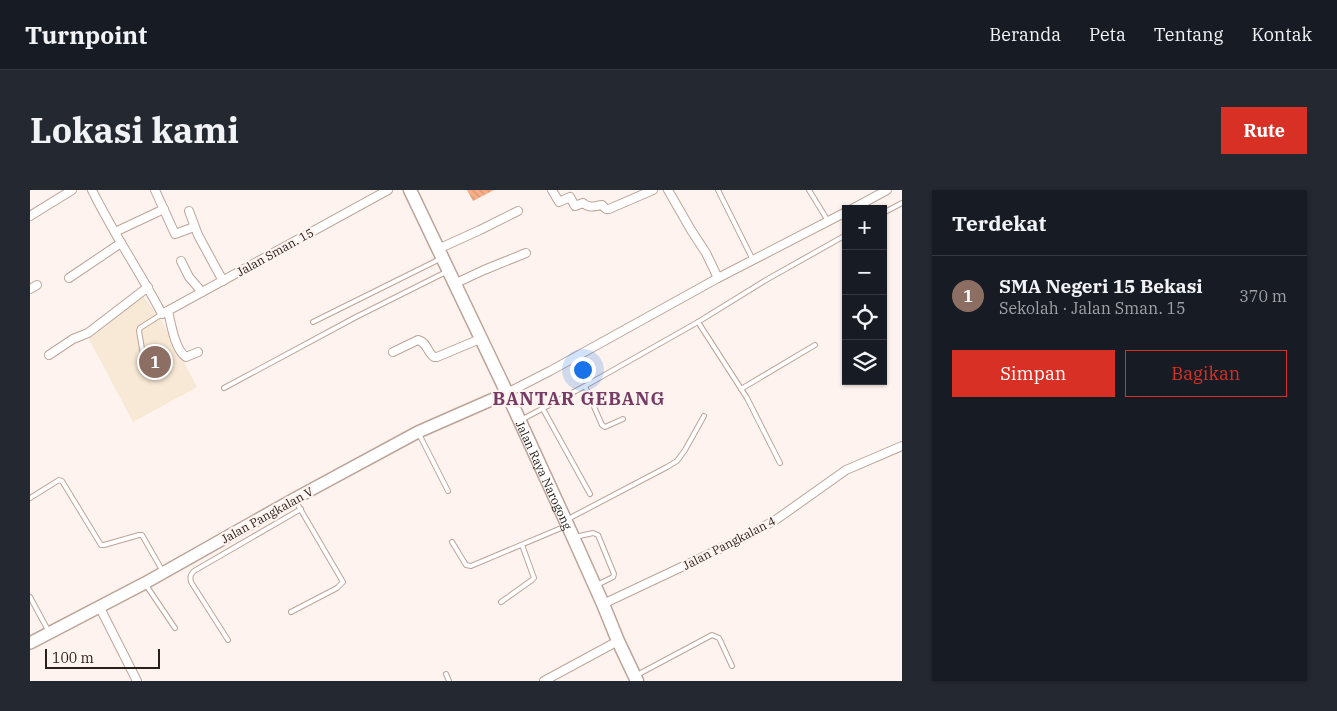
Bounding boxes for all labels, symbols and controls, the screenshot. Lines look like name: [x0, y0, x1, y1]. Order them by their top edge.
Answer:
text: Turnpoint: [25, 19, 147, 51]
text: Beranda: [989, 23, 1061, 46]
text: Peta: [1089, 23, 1126, 46]
text: Tentang: [1154, 23, 1223, 46]
text: Kontak: [1251, 23, 1312, 46]
text: Lokasi kami: [30, 107, 239, 153]
button: Rute: [1221, 107, 1307, 154]
map controls: [842, 205, 887, 385]
button: +: [842, 205, 887, 250]
text: Terdekat: [952, 209, 1046, 237]
street label: Jalan Sman. 15: [234, 225, 316, 279]
button: −: [842, 250, 887, 295]
text: SMA Negeri 15 Bekasi: [999, 274, 1203, 298]
text: 1: [963, 286, 973, 306]
text: 370 m: [1239, 286, 1287, 306]
button: locate: [842, 295, 887, 340]
text: Sekolah · Jalan Sman. 15: [999, 298, 1186, 318]
button: layers: [842, 340, 887, 385]
pin: 1: [139, 343, 171, 381]
button: Simpan: [952, 350, 1115, 397]
button: Bagikan: [1125, 350, 1287, 397]
your location: [570, 357, 596, 383]
district label: BANTAR GEBANG: [493, 387, 665, 410]
street label: Jalan Raya Narogong: [513, 418, 576, 532]
street label: Jalan Pangkalan V: [218, 484, 316, 546]
street label: Jalan Pangkalan 4: [680, 513, 778, 573]
scale bar: [45, 646, 160, 669]
text: 100 m: [52, 649, 94, 667]

